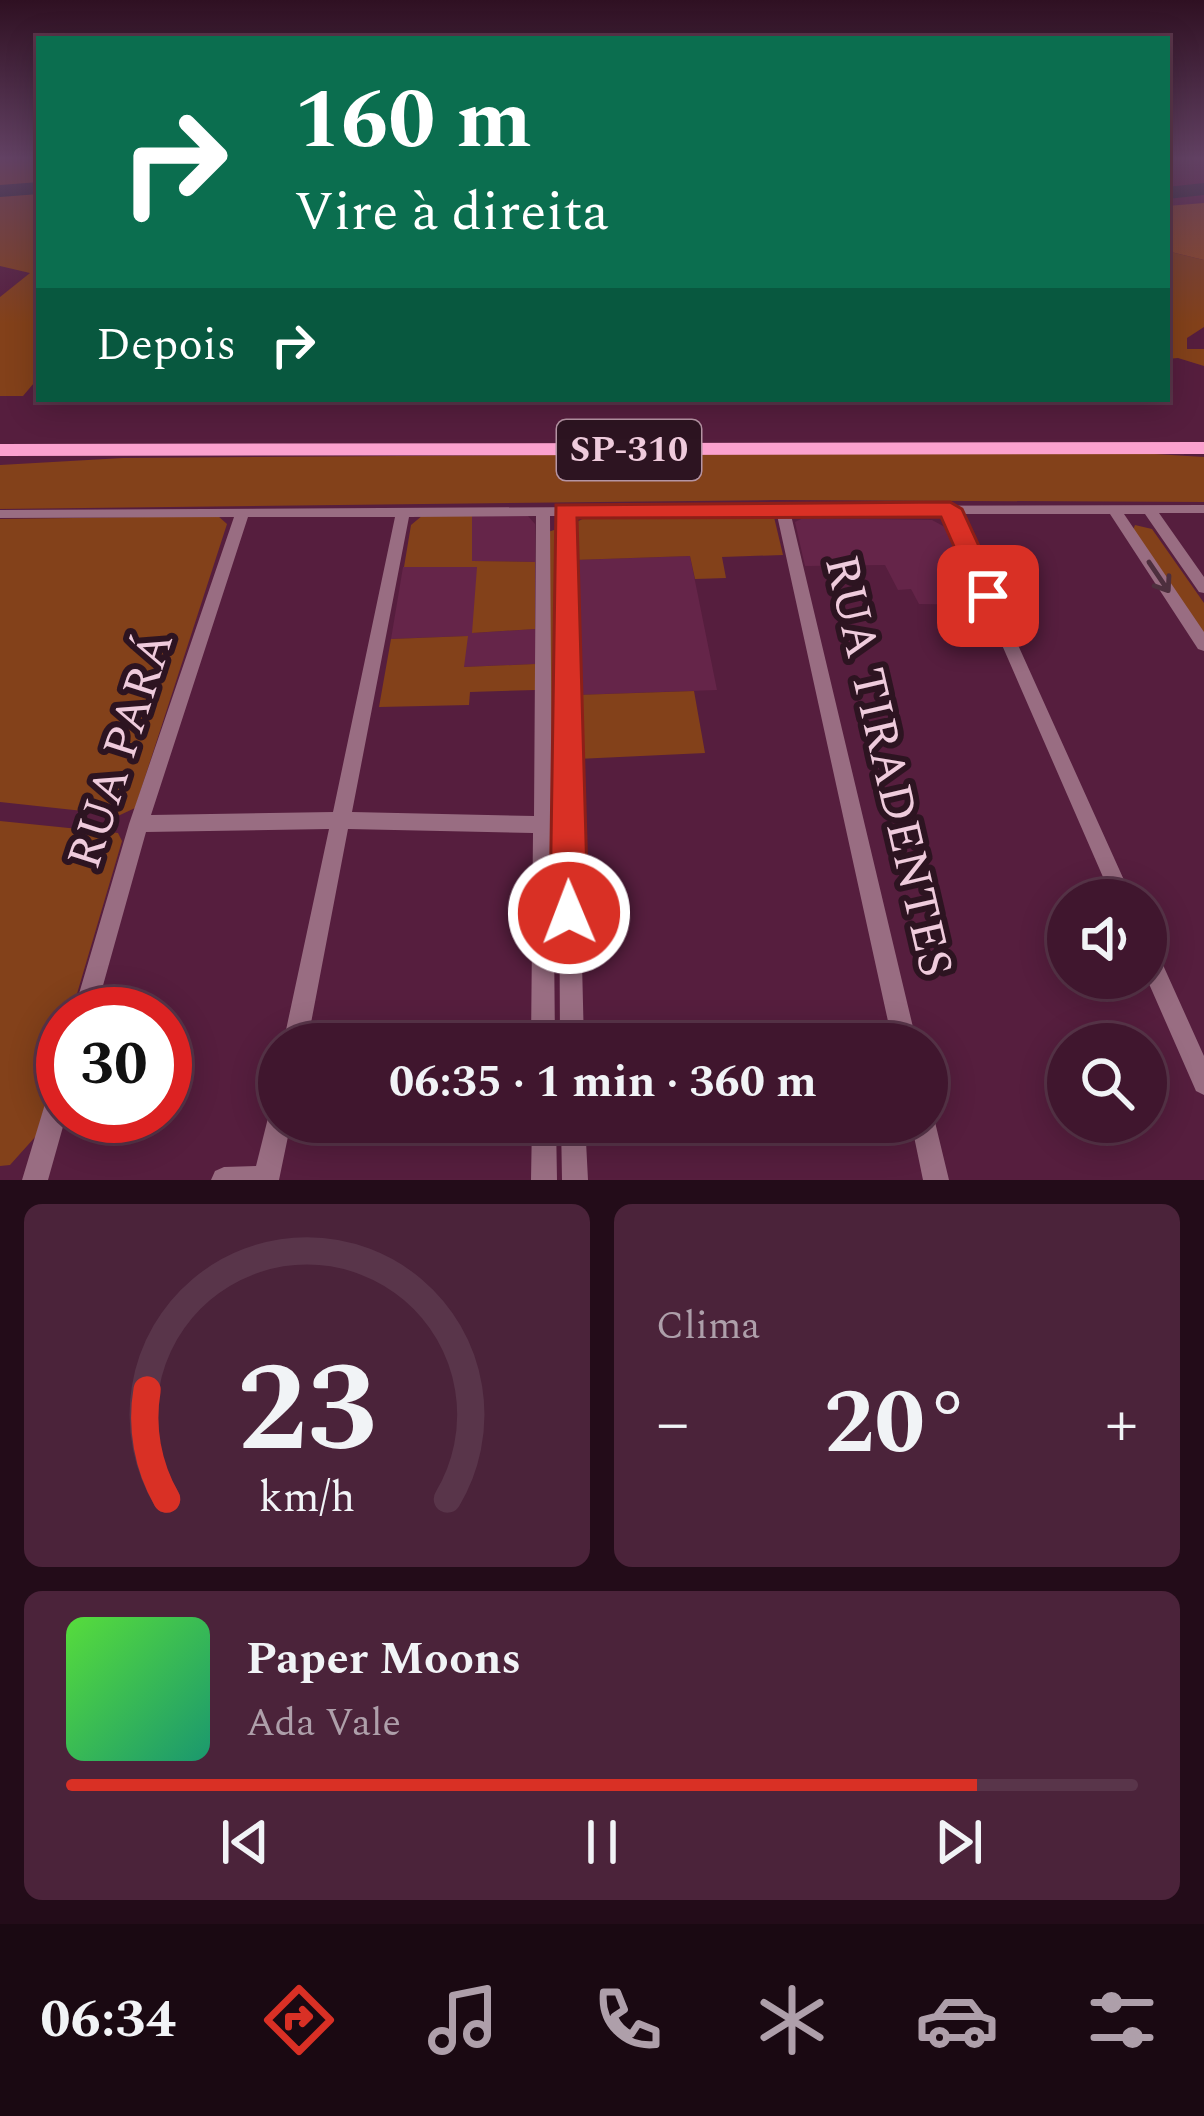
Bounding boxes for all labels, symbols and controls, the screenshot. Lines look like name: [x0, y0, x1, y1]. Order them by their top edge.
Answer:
text: 160 m: [294, 57, 532, 185]
icon: right: [96, 84, 252, 240]
text: Vire à direita: [294, 172, 609, 254]
text: Depois: [96, 311, 236, 380]
icon: right: [260, 312, 326, 378]
road number: SP-310: [557, 420, 701, 480]
pin: [937, 545, 1039, 647]
street label: RUA TIRADENTES: [804, 548, 972, 984]
one-way arrow: [1146, 560, 1171, 594]
icon: arrive: [955, 563, 1021, 629]
street label: RUA PARÁ: [48, 622, 194, 878]
position arrow: [506, 850, 632, 976]
map controls: [1047, 879, 1167, 1143]
button: sound: [1047, 879, 1167, 999]
speed limit sign: 30: [36, 987, 192, 1143]
button: search: [1047, 1023, 1167, 1143]
text: 06:35 · 1 min · 360 m: [389, 1048, 817, 1117]
text: Clima: [656, 1297, 760, 1356]
text: 23: [237, 1316, 377, 1506]
text: 20°: [824, 1356, 970, 1493]
text: −: [656, 1374, 689, 1475]
text: +: [1105, 1374, 1138, 1475]
text: km/h: [259, 1465, 355, 1530]
text: Paper Moons: [246, 1625, 521, 1694]
text: Ada Vale: [246, 1694, 401, 1753]
icon: previous: [212, 1809, 278, 1875]
icon: pause: [569, 1809, 635, 1875]
icon: next: [926, 1809, 992, 1875]
icon: directions: [257, 1978, 341, 2062]
icon: music: [421, 1978, 505, 2062]
icon: phone: [586, 1978, 670, 2062]
icon: climate: [750, 1978, 834, 2062]
icon: car: [915, 1978, 999, 2062]
icon: filters: [1080, 1978, 1164, 2062]
text: 06:34: [40, 1979, 176, 2061]

